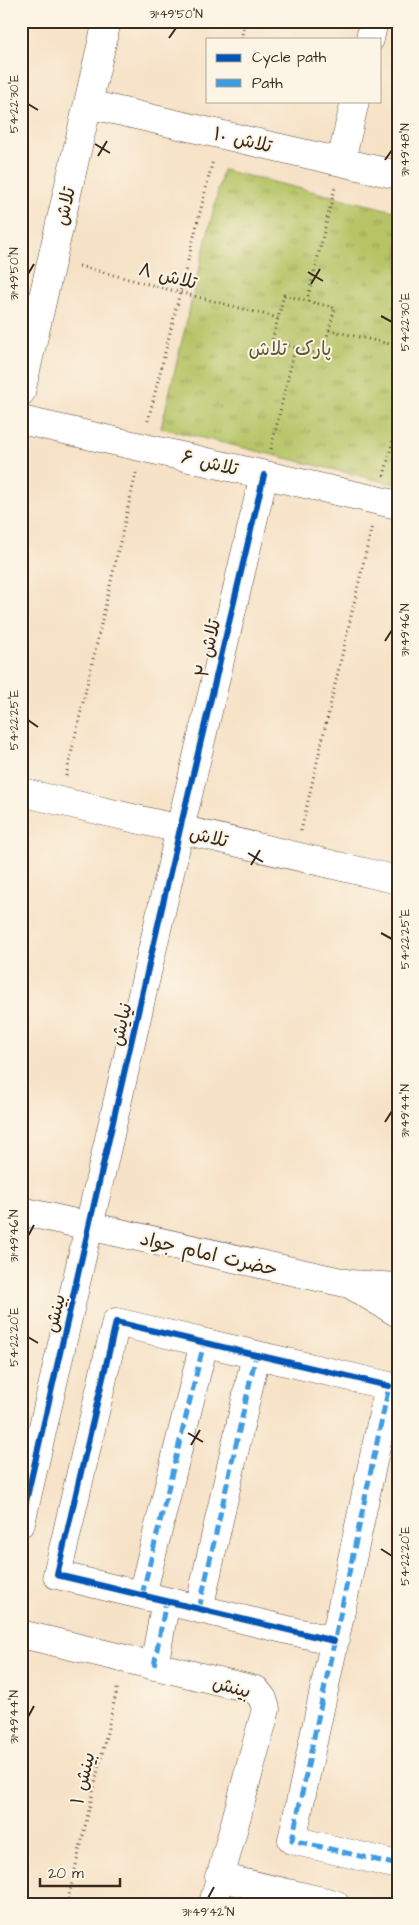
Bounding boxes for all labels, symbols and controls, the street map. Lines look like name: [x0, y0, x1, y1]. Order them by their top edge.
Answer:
text: 31°49'50"N: [149, 6, 203, 23]
legend: [206, 38, 382, 102]
text: Cycle path: [252, 47, 327, 69]
text: Path: [252, 73, 283, 94]
text: 54°22'30"E: [6, 75, 23, 133]
street label: تلاش ۱۰: [211, 121, 275, 160]
text: 31°49'48"N: [397, 123, 414, 177]
street label: تلاش: [48, 184, 83, 228]
text: 31°49'50"N: [6, 247, 23, 301]
street label: تلاش ۸: [135, 256, 200, 297]
text: 54°22'30"E: [397, 293, 414, 351]
park label: پارک تلاش: [248, 336, 332, 363]
street label: تلاش ۶: [178, 444, 241, 483]
text: 31°49'46"N: [397, 603, 414, 657]
street label: تلاش ۲: [189, 616, 228, 680]
text: 54°22'25"E: [6, 690, 23, 750]
street label: تلاش: [187, 820, 231, 855]
text: 54°22'25"E: [397, 909, 414, 969]
street label: نیایش: [103, 1000, 140, 1049]
text: 31°49'44"N: [397, 1084, 414, 1138]
text: 31°49'46"N: [6, 1209, 23, 1263]
street label: حضرت امام جواد: [137, 1226, 280, 1283]
street label: بینش: [38, 1291, 73, 1335]
text: 54°22'20"E: [6, 1307, 23, 1367]
text: 54°22'20"E: [397, 1526, 414, 1586]
street label: بینش: [209, 1669, 254, 1706]
text: 31°49'44"N: [6, 1690, 23, 1744]
street label: بینش ۱: [64, 1749, 103, 1807]
scale bar: [40, 1855, 120, 1887]
text: 20 m: [48, 1863, 84, 1884]
text: 31°49'42"N: [182, 1904, 235, 1921]

